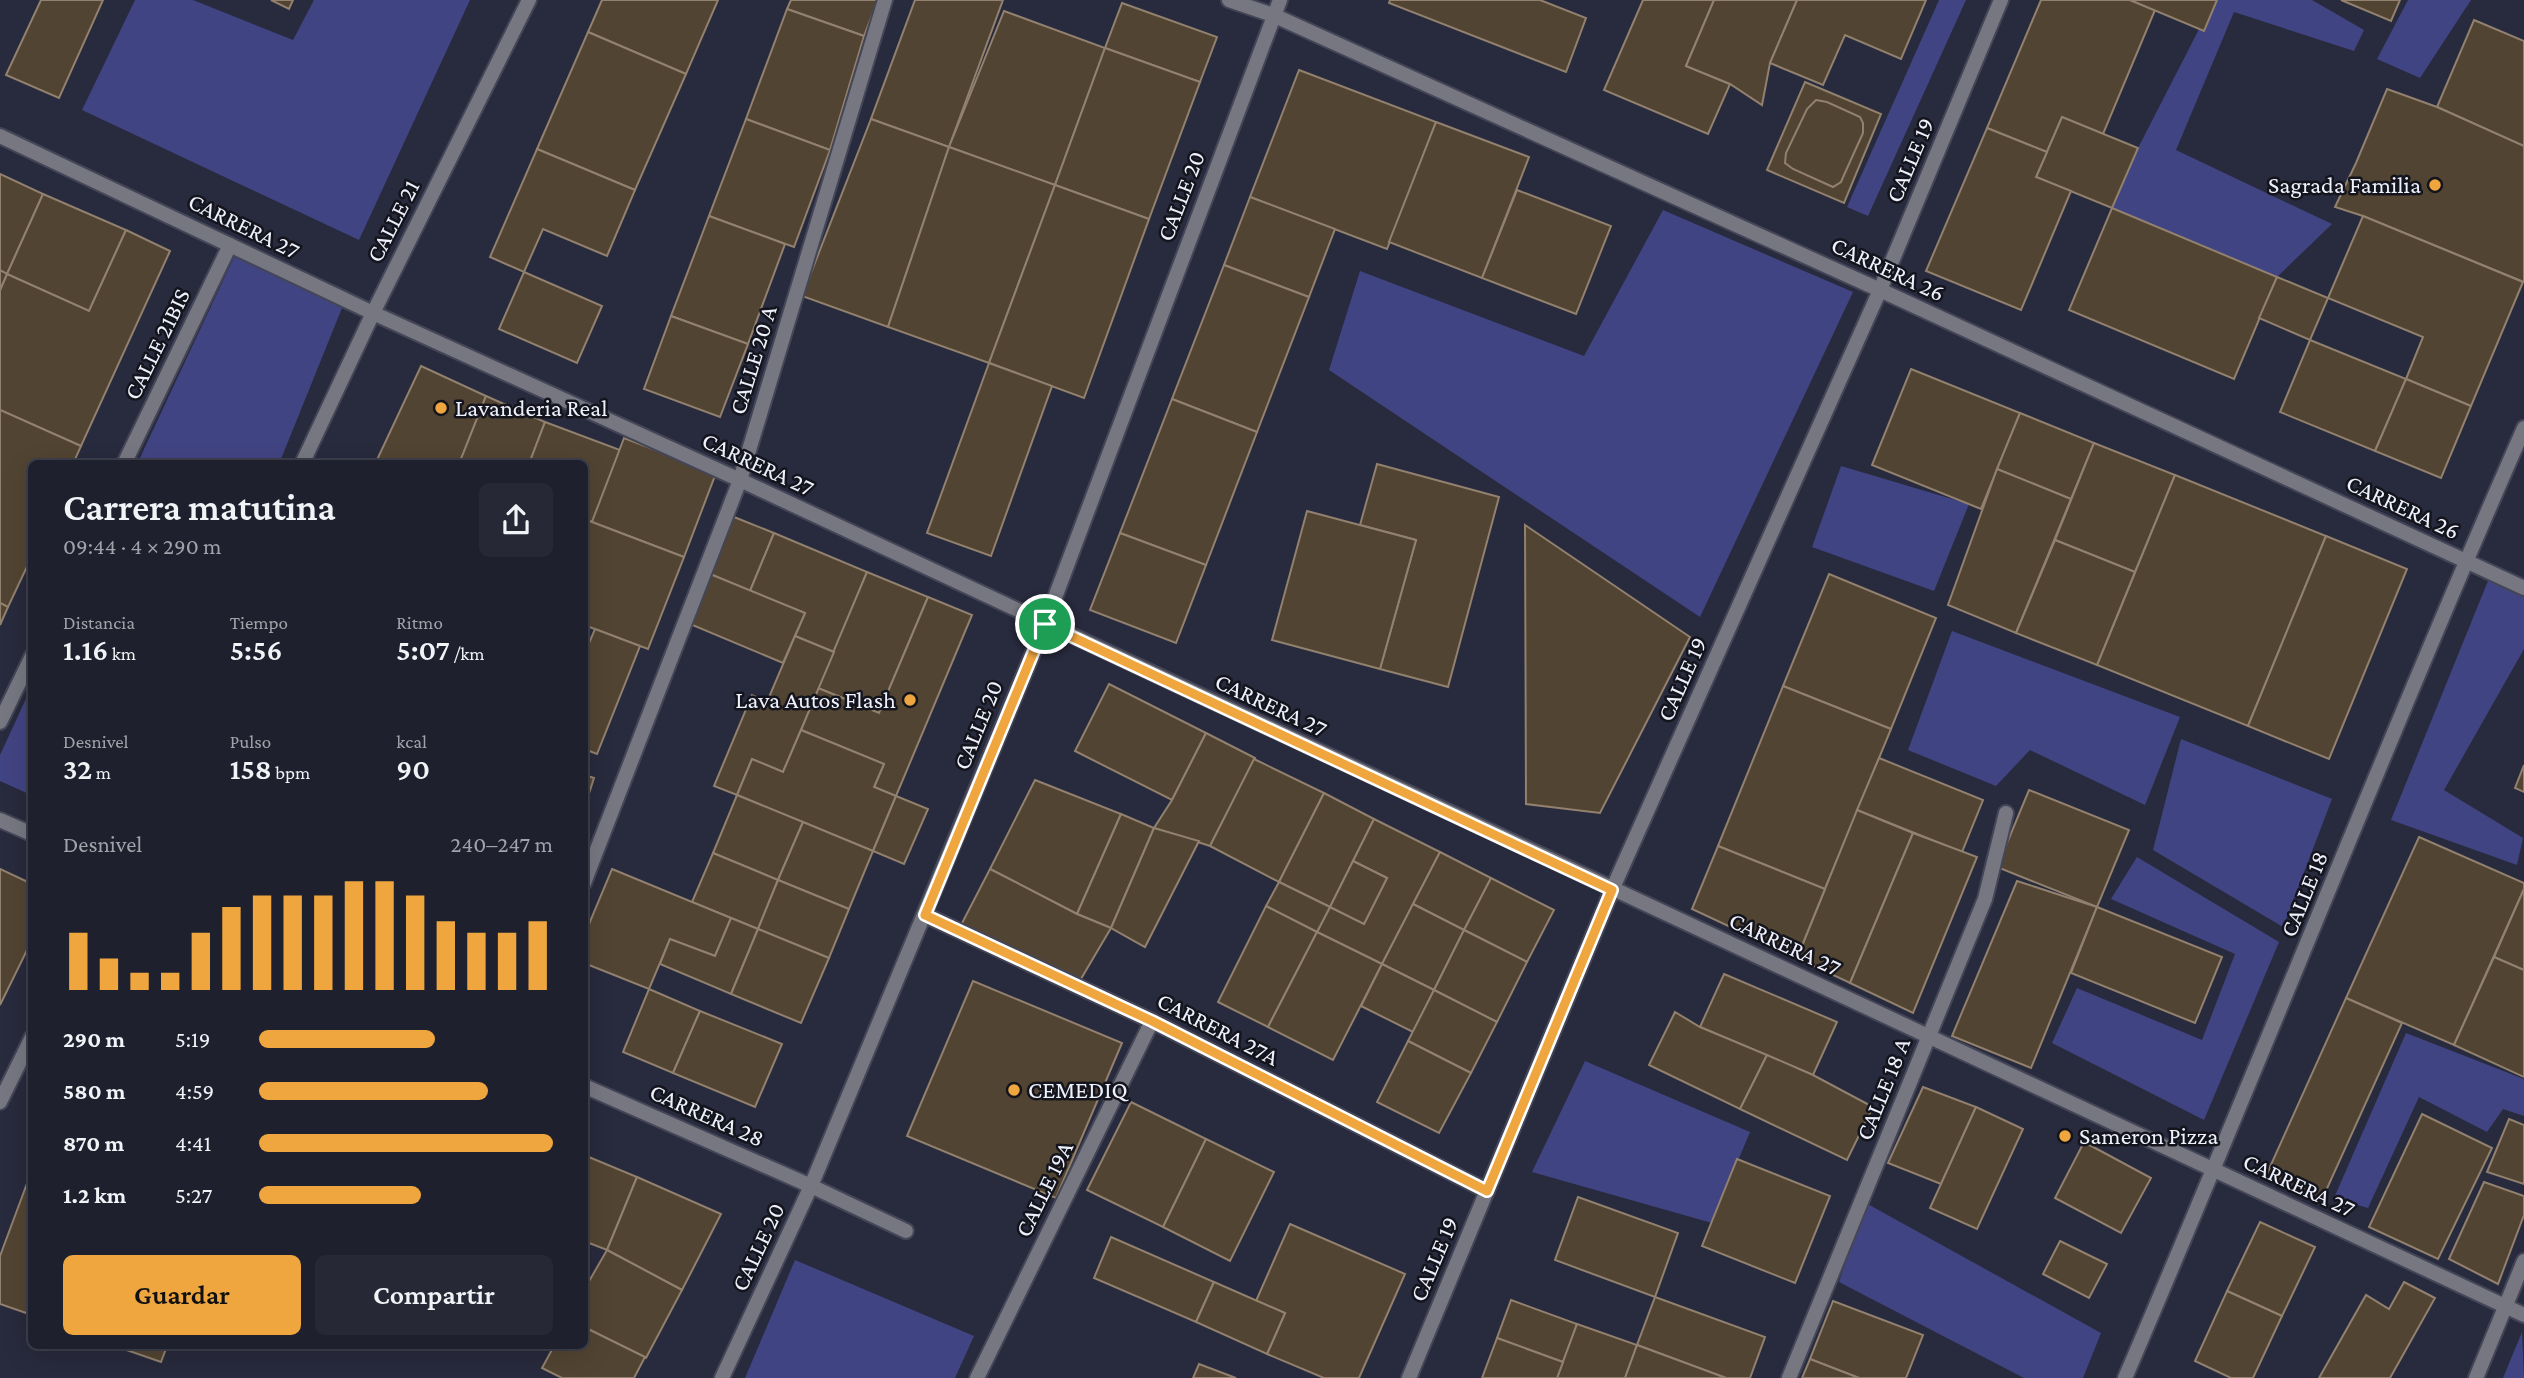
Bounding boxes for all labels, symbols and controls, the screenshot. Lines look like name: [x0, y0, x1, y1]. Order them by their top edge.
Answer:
street label: CALLE 19: [1880, 113, 1939, 206]
street label: CALLE 20: [1151, 147, 1210, 245]
place label: Sagrada Familia: [2268, 171, 2421, 198]
street label: CALLE 21: [360, 175, 425, 266]
marker: Sagrada Familia: [2427, 177, 2443, 193]
street label: CARRERA 27: [184, 187, 304, 264]
street label: CARRERA 26: [1827, 231, 1949, 306]
street label: CALLE 21BIS: [118, 284, 195, 404]
street label: CALLE 20 A: [723, 302, 782, 417]
place label: Lavanderia Real: [455, 394, 607, 421]
marker: Lavanderia Real: [433, 400, 449, 416]
street label: CARRERA 27: [698, 426, 818, 501]
street label: CARRERA 26: [2342, 469, 2464, 544]
button: share: [479, 483, 553, 557]
text: Carrera matutina: [63, 486, 336, 528]
text: 09:44 · 4 × 290 m: [63, 533, 222, 559]
pin: [1015, 594, 1075, 654]
icon: arrive: [1026, 605, 1064, 643]
text: Distancia: [63, 612, 135, 633]
text: Tiempo: [230, 612, 288, 633]
text: Ritmo: [396, 612, 443, 633]
text: 1.16: [63, 633, 108, 666]
text: 5:56: [230, 633, 282, 666]
text: 5:07: [396, 633, 450, 666]
street label: CALLE 19: [1651, 633, 1712, 725]
text: km: [108, 643, 136, 664]
text: /km: [450, 643, 485, 664]
street label: CARRERA 27: [1211, 667, 1331, 742]
street label: CALLE 20: [947, 676, 1008, 773]
place label: Lava Autos Flash: [735, 686, 896, 713]
marker: Lava Autos Flash: [902, 692, 918, 708]
text: Desnivel: [63, 731, 129, 752]
text: Pulso: [230, 731, 271, 752]
text: kcal: [396, 731, 427, 752]
text: 32: [63, 752, 92, 785]
text: 158: [230, 752, 272, 785]
text: 90: [396, 752, 430, 785]
text: m: [92, 762, 111, 783]
text: bpm: [272, 762, 310, 783]
text: Desnivel: [63, 831, 142, 857]
text: 240–247 m: [451, 831, 553, 857]
street label: CALLE 18: [2274, 847, 2333, 941]
street label: CARRERA 27: [1725, 906, 1845, 981]
street label: CARRERA 27A: [1153, 986, 1284, 1071]
text: 290 m: [63, 1026, 125, 1052]
text: 5:19: [175, 1026, 210, 1052]
street label: CALLE 18 A: [1850, 1033, 1915, 1144]
place label: CEMEDIQ: [1028, 1076, 1129, 1103]
street label: CARRERA 28: [646, 1077, 769, 1152]
text: 580 m: [63, 1078, 126, 1104]
text: 4:59: [175, 1078, 214, 1104]
marker: CEMEDIQ: [1006, 1082, 1022, 1098]
place label: Sameron Pizza: [2079, 1122, 2218, 1149]
marker: Sameron Pizza: [2057, 1128, 2073, 1144]
text: 870 m: [63, 1130, 124, 1156]
text: 4:41: [175, 1130, 211, 1156]
street label: CALLE 19A: [1009, 1136, 1078, 1241]
street label: CARRERA 27: [2239, 1147, 2359, 1222]
text: 1.2 km: [63, 1182, 126, 1208]
text: 5:27: [175, 1182, 212, 1208]
street label: CALLE 20: [725, 1198, 790, 1295]
street label: CALLE 19: [1404, 1212, 1463, 1305]
button: Guardar: [63, 1255, 301, 1335]
button: Compartir: [315, 1255, 553, 1335]

